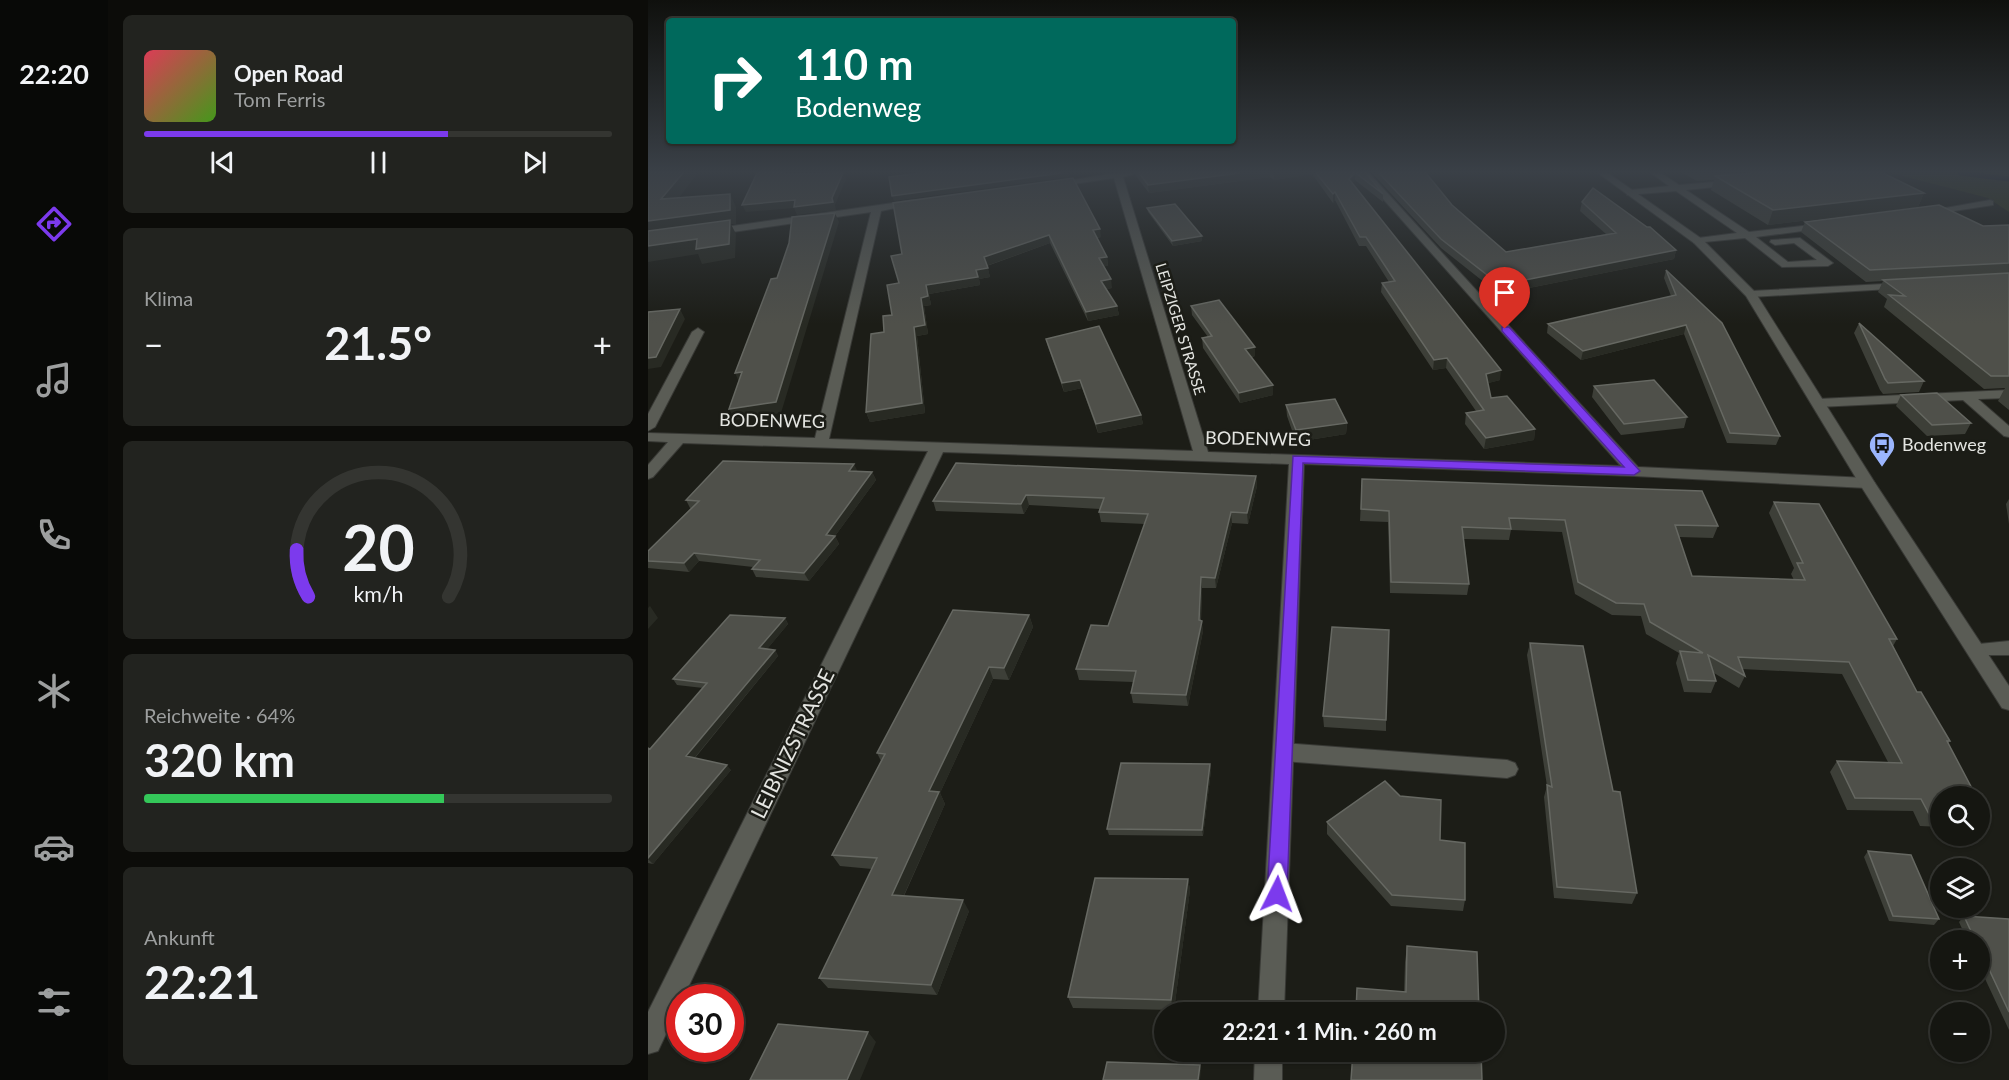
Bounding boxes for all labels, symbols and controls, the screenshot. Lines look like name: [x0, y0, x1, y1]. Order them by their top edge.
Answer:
text: 110 m: [795, 39, 913, 89]
icon: right: [696, 42, 774, 120]
text: 22:20: [19, 57, 89, 90]
text: Open Road: [234, 60, 343, 87]
text: Tom Ferris: [234, 87, 325, 111]
text: Bodenweg: [795, 90, 921, 123]
icon: previous: [206, 146, 239, 179]
icon: pause: [362, 146, 395, 179]
icon: next: [518, 146, 551, 179]
icon: directions: [33, 203, 75, 245]
street label: LEIPZIGER STRASSE: [1152, 260, 1210, 397]
pin: [1479, 267, 1530, 329]
icon: arrive: [1488, 276, 1521, 309]
text: Klima: [144, 286, 193, 310]
text: 21.5°: [324, 316, 432, 370]
text: −: [144, 324, 163, 364]
text: +: [593, 324, 612, 364]
icon: music: [33, 359, 75, 401]
street label: BODENWEG: [719, 408, 825, 432]
street label: BODENWEG: [1205, 426, 1311, 450]
bus stop icon: Bodenweg: [1867, 430, 1897, 468]
place label: Bodenweg: [1902, 433, 1986, 455]
text: 20: [342, 509, 414, 584]
icon: phone: [33, 514, 75, 556]
text: km/h: [353, 581, 403, 607]
street label: LEIBNIZSTRASSE: [745, 665, 839, 822]
icon: climate: [33, 670, 75, 712]
text: Reichweite · 64%: [144, 703, 295, 727]
text: 320 km: [144, 733, 295, 787]
map controls: [1930, 786, 1990, 1062]
button: search: [1930, 786, 1990, 846]
icon: car: [33, 826, 75, 868]
button: layers: [1930, 858, 1990, 918]
position arrow: [1245, 862, 1309, 926]
text: Ankunft: [144, 925, 215, 949]
button: +: [1930, 930, 1990, 990]
text: 22:21: [144, 955, 260, 1009]
icon: filters: [33, 981, 75, 1023]
speed limit sign: 30: [666, 984, 744, 1062]
button: −: [1930, 1002, 1990, 1062]
text: 22:21 · 1 Min. · 260 m: [1222, 1018, 1437, 1045]

